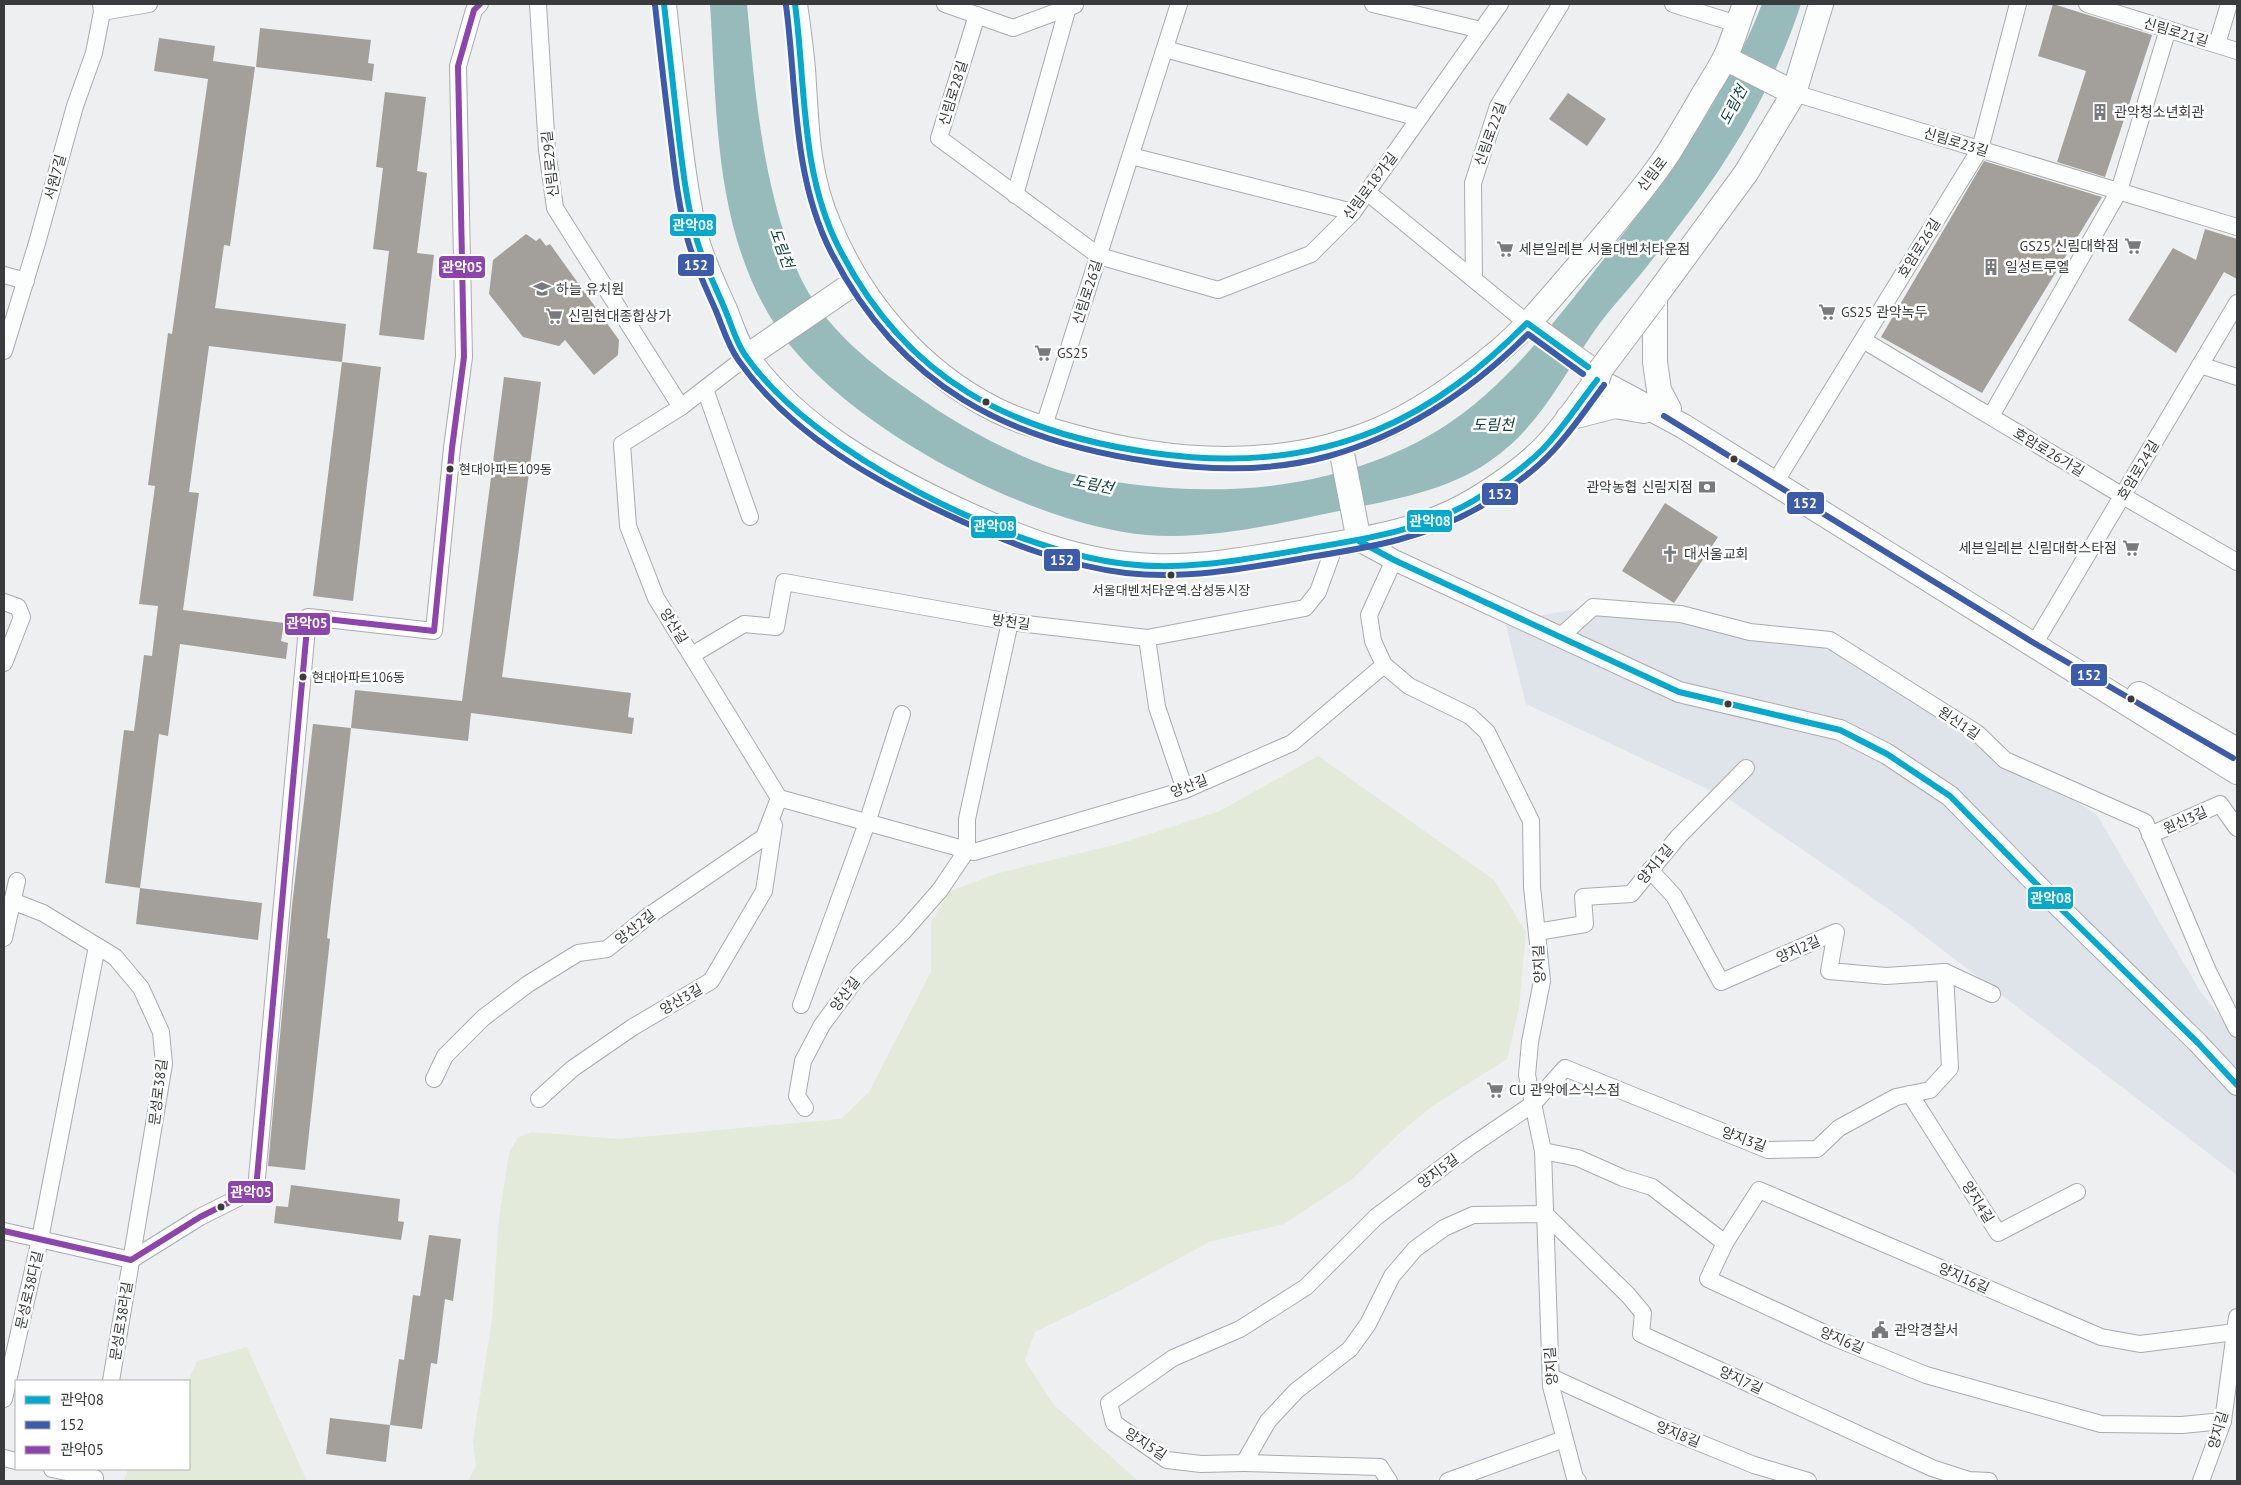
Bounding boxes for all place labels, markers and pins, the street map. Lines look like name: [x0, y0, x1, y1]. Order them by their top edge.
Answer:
building icon: 관악청소년회관: [2090, 102, 2110, 122]
place label: 관악청소년회관: [2114, 103, 2204, 121]
supermarket icon: GS25 신림대학점: [2123, 236, 2143, 256]
place label: GS25 신림대학점: [2020, 237, 2119, 255]
supermarket icon: 세븐일레븐 서울대벤처타운점: [1495, 239, 1515, 259]
place label: 세븐일레븐 서울대벤처타운점: [1519, 240, 1690, 258]
building icon: 일성트루엘: [1981, 257, 2001, 277]
place label: 일성트루엘: [2005, 258, 2069, 276]
school or university icon: 하늘 유치원: [532, 279, 552, 299]
place label: 하늘 유치원: [556, 280, 624, 298]
supermarket icon: GS25 관악녹두: [1817, 302, 1837, 322]
place label: GS25 관악녹두: [1841, 303, 1928, 321]
supermarket icon: 신림현대종합상가: [544, 306, 564, 326]
place label: 신림현대종합상가: [568, 307, 671, 325]
supermarket icon: GS25: [1033, 343, 1053, 363]
place label: GS25: [1057, 344, 1088, 362]
unlabelled marker: [981, 397, 991, 407]
unlabelled marker: [1729, 454, 1739, 464]
place label: 현대아파트109동: [459, 461, 552, 478]
marker: 현대아파트109동: [445, 464, 455, 474]
bank icon: 관악농협 신림지점: [1697, 477, 1717, 497]
place label: 관악농협 신림지점: [1586, 478, 1693, 496]
supermarket icon: 세븐일레븐 신림대학스타점: [2121, 538, 2141, 558]
place label: 세븐일레븐 신림대학스타점: [1959, 539, 2117, 557]
church icon: 대서울교회: [1660, 544, 1680, 564]
place label: 대서울교회: [1684, 545, 1748, 563]
marker: 서울대벤처타운역.삼성동시장: [1166, 570, 1176, 580]
place label: 서울대벤처타운역.삼성동시장: [1092, 582, 1250, 599]
place label: 현대아파트106동: [312, 669, 405, 686]
marker: 현대아파트106동: [298, 672, 308, 682]
unlabelled marker: [2126, 694, 2136, 704]
unlabelled marker: [1723, 699, 1733, 709]
supermarket icon: CU 관악에스식스점: [1485, 1080, 1505, 1100]
place label: CU 관악에스식스점: [1509, 1081, 1620, 1099]
unlabelled marker: [216, 1202, 226, 1212]
public building icon: 관악경찰서: [1870, 1320, 1890, 1340]
place label: 관악경찰서: [1894, 1321, 1958, 1339]

